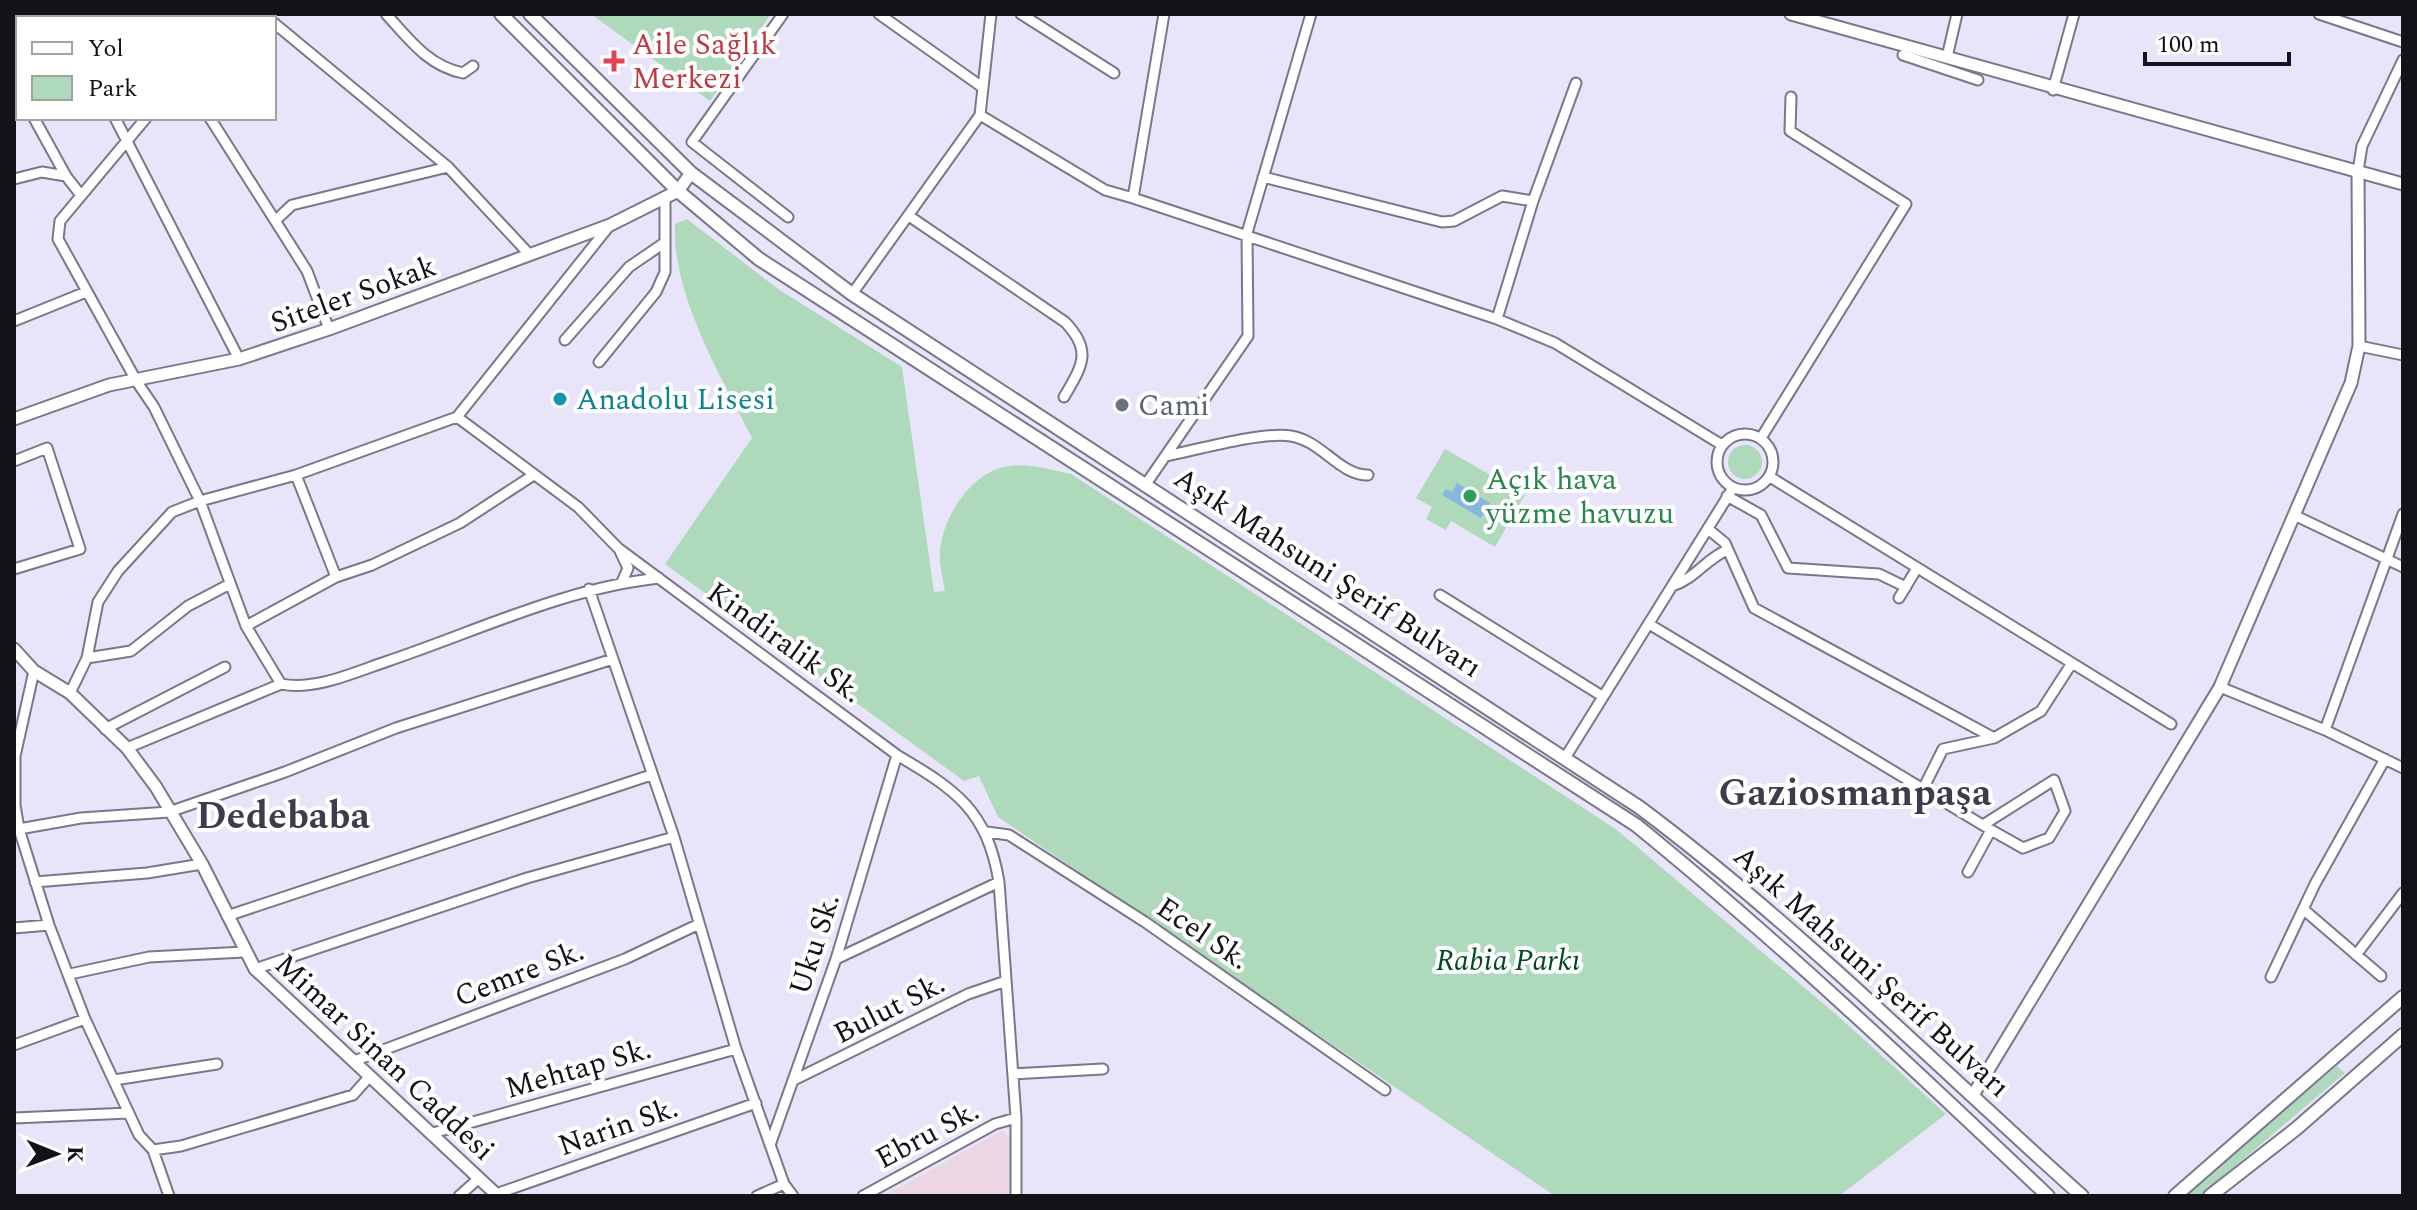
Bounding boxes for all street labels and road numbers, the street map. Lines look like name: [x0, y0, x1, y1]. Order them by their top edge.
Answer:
street label: Siteler Sokak: [264, 244, 443, 346]
street label: Aşık Mahsuni Şerif Bulvarı: [1164, 456, 1491, 690]
street label: Kindiralik Sk.: [697, 570, 872, 715]
street label: Aşık Mahsuni Şerif Bulvarı: [1722, 834, 2020, 1109]
street label: Ecel Sk.: [1146, 886, 1259, 982]
street label: Uku Sk.: [777, 888, 853, 1001]
street label: Cemre Sk.: [448, 928, 591, 1020]
street label: Mimar Sinan Caddesi: [264, 943, 505, 1172]
street label: Bulut Sk.: [826, 961, 953, 1057]
street label: Mehtap Sk.: [500, 1026, 657, 1112]
street label: Narin Sk.: [552, 1085, 685, 1169]
street label: Ebru Sk.: [867, 1088, 988, 1182]

